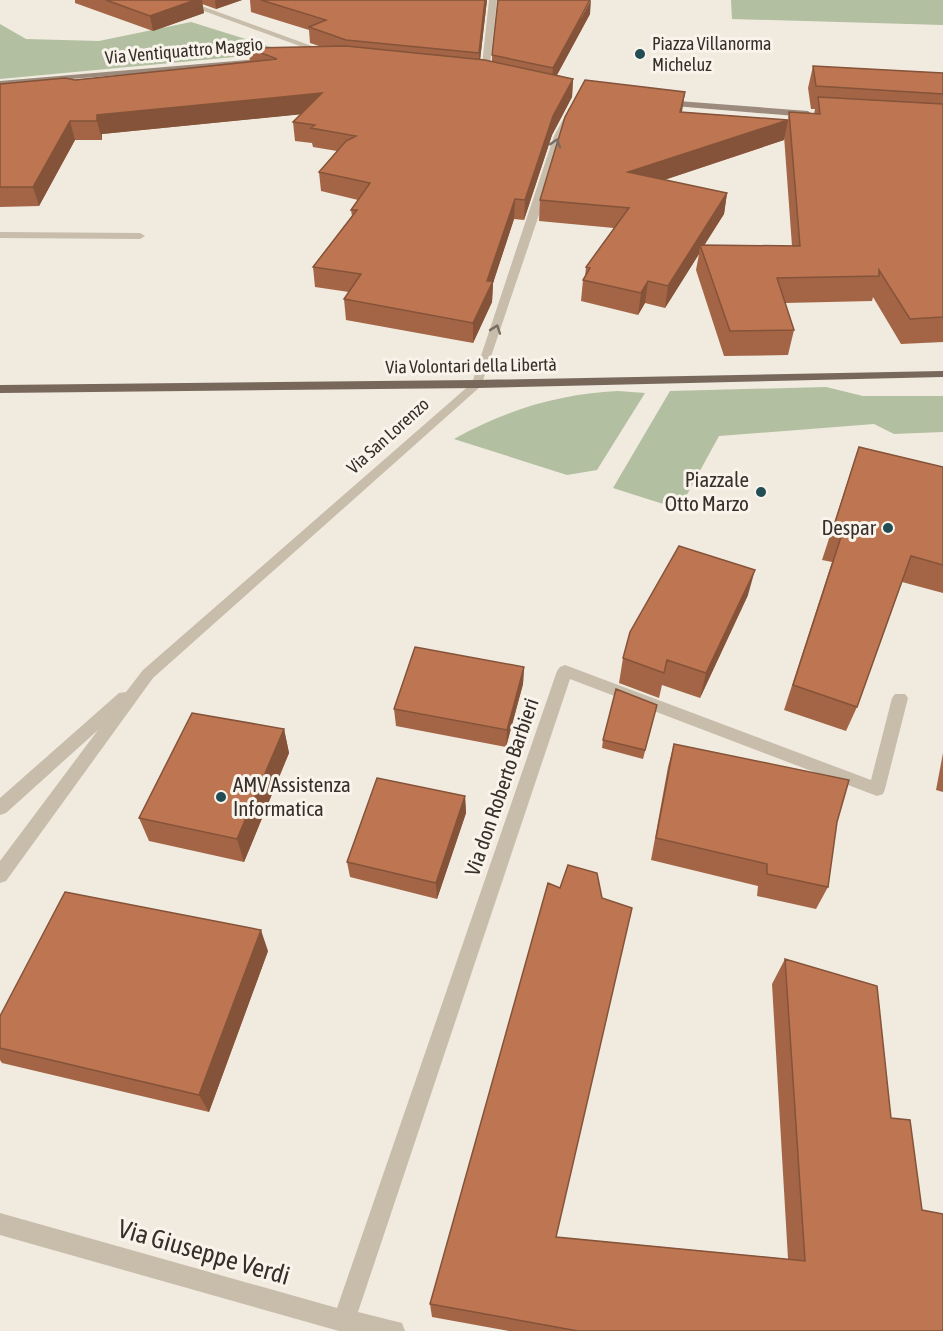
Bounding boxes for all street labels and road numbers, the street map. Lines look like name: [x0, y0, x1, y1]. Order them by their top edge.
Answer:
street label: Via Ventiquattro Maggio: [104, 33, 264, 68]
street label: Via Volontari della Libertà: [385, 354, 557, 377]
street label: Via San Lorenzo: [342, 393, 433, 478]
street label: Via don Roberto Barbieri: [459, 695, 543, 879]
street label: Via Giuseppe Verdi: [115, 1213, 293, 1291]

